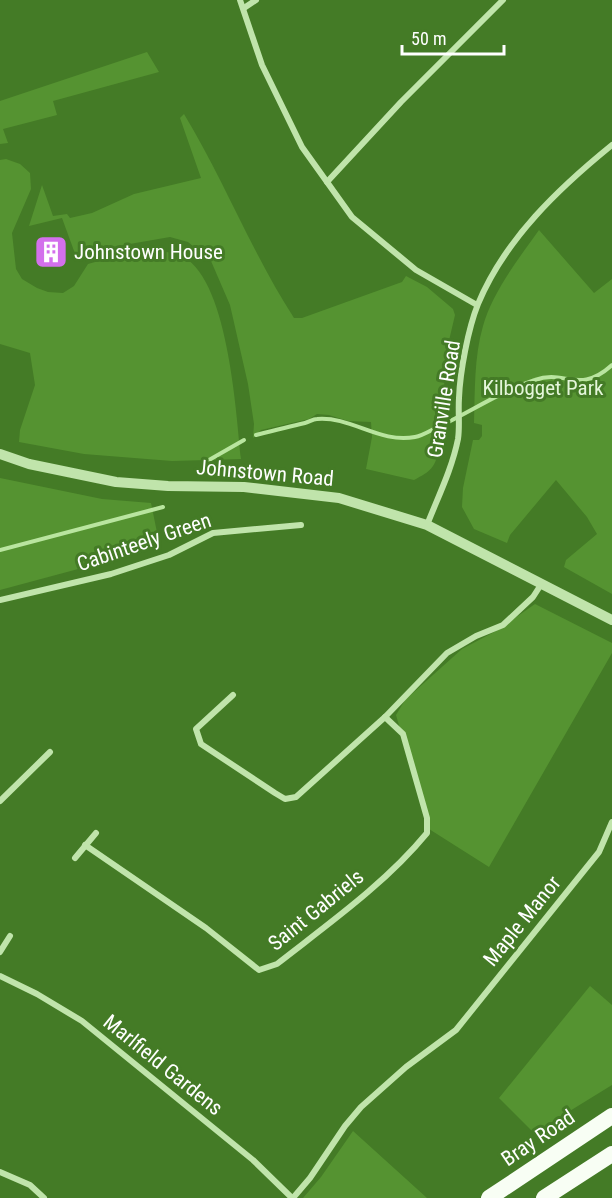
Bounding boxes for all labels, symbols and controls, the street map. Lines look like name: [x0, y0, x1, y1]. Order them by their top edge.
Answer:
scale bar: [402, 18, 504, 56]
text: 50 m: [411, 28, 446, 49]
building icon: Johnstown House: [33, 234, 69, 270]
place label: Johnstown House: [74, 240, 223, 264]
street label: Granville Road: [423, 338, 465, 460]
park label: Kilbogget Park: [482, 376, 604, 400]
street label: Johnstown Road: [195, 455, 335, 491]
street label: Cabinteely Green: [74, 508, 214, 576]
street label: Saint Gabriels: [264, 864, 368, 956]
street label: Maple Manor: [478, 871, 566, 971]
street label: Marlfield Gardens: [99, 1010, 227, 1120]
street label: Bray Road: [497, 1105, 579, 1171]

